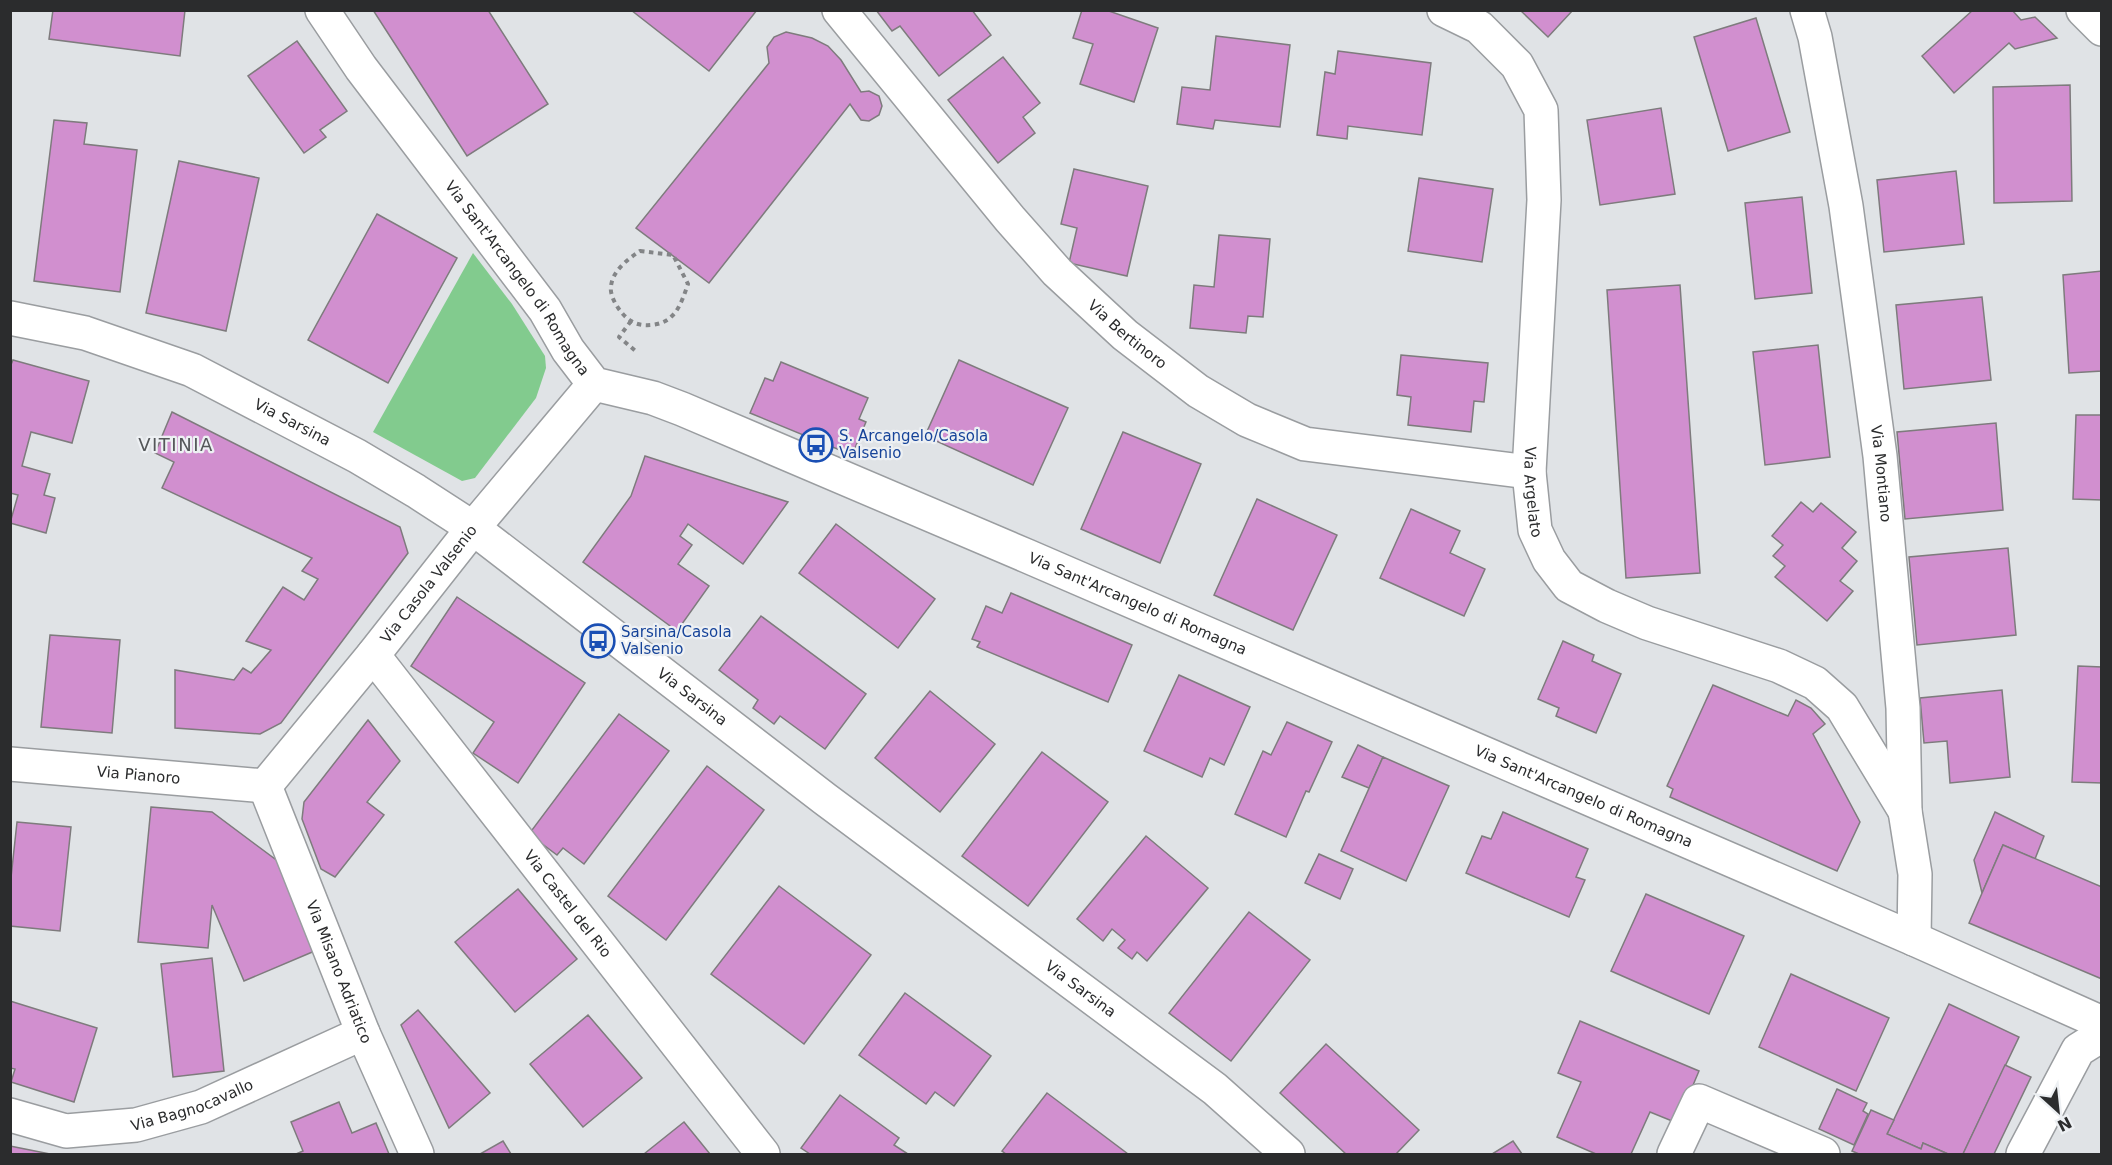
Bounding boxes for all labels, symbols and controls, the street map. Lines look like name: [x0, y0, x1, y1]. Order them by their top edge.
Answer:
street label: Via Sant'Arcangelo di Romagna: [441, 177, 593, 379]
street label: Via Bertinoro: [1084, 296, 1170, 373]
street label: Via Sarsina: [251, 395, 334, 450]
street label: Via Montiano: [1867, 424, 1895, 523]
bus stop icon: S. Arcangelo/Casola Valsenio: [798, 427, 834, 463]
place label: S. Arcangelo/Casola Valsenio: [839, 427, 988, 462]
district label: VITINIA: [138, 434, 214, 455]
street label: Via Argelato: [1520, 446, 1546, 540]
street label: Via Casola Valsenio: [377, 521, 481, 647]
street label: Via Sant'Arcangelo di Romagna: [1026, 549, 1249, 659]
bus stop icon: Sarsina/Casola Valsenio: [580, 623, 616, 659]
place label: Sarsina/Casola Valsenio: [621, 623, 732, 658]
street label: Via Sarsina: [654, 664, 731, 729]
street label: Via Sant'Arcangelo di Romagna: [1472, 741, 1696, 851]
street label: Via Pianoro: [96, 763, 181, 788]
street label: Via Castel del Rio: [520, 847, 615, 961]
street label: Via Misano Adriatico: [302, 898, 375, 1046]
street label: Via Sarsina: [1042, 957, 1119, 1021]
street label: Via Bagnocavallo: [129, 1075, 256, 1135]
north arrow: [2028, 1081, 2088, 1141]
text: N: [2054, 1112, 2075, 1135]

